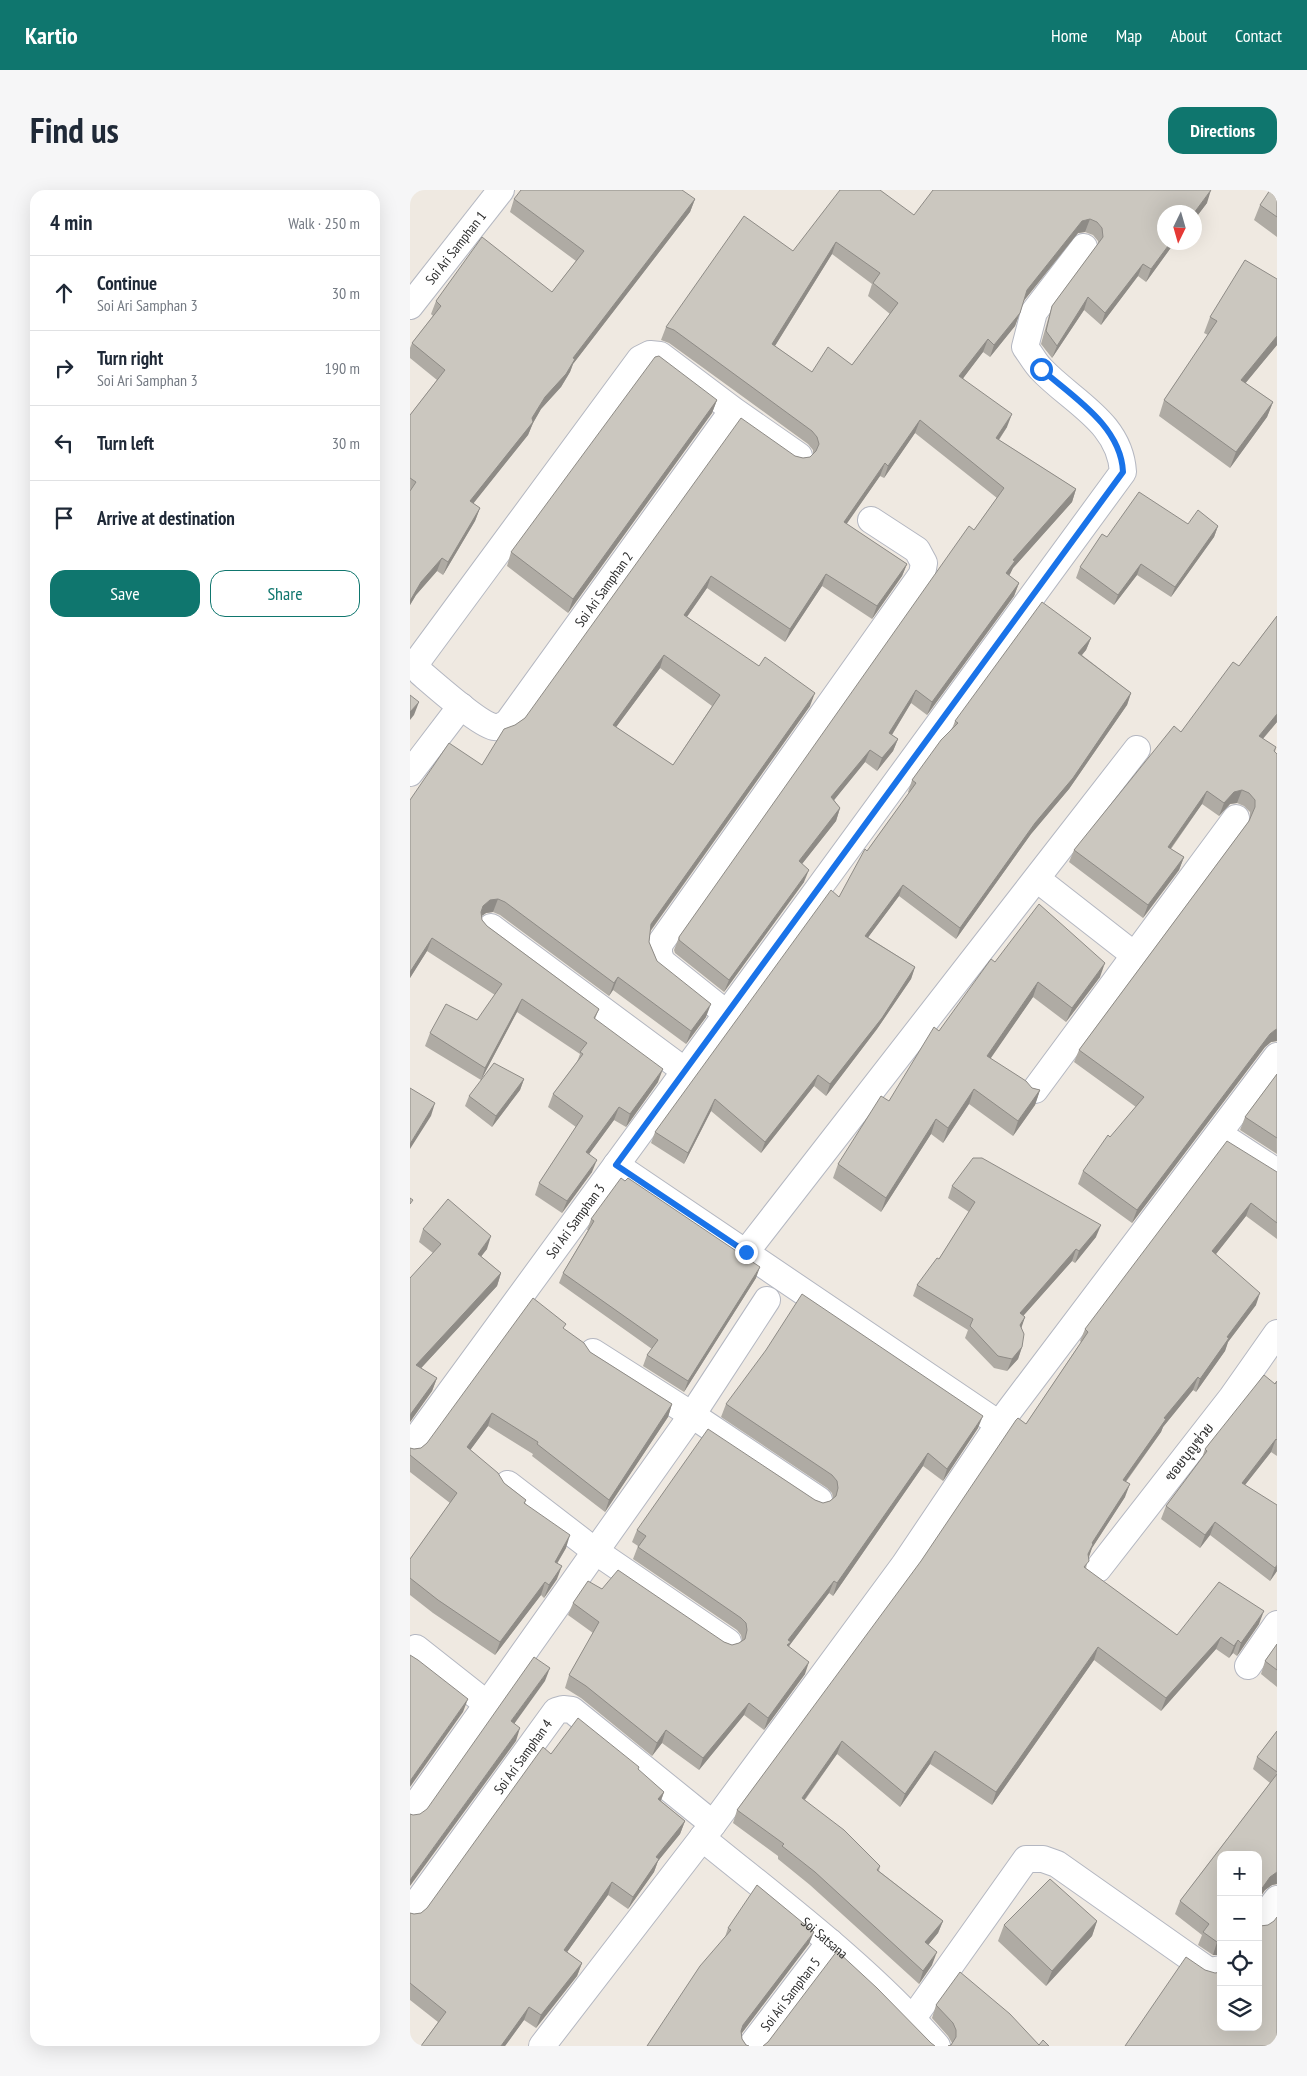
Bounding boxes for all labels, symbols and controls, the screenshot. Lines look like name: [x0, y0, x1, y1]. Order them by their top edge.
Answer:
text: Kartio: [25, 20, 78, 51]
text: Home: [1051, 24, 1088, 47]
text: Map: [1116, 24, 1142, 47]
text: About: [1170, 24, 1207, 47]
text: Contact: [1235, 24, 1282, 47]
text: Find us: [30, 107, 119, 153]
button: Directions: [1168, 107, 1277, 154]
north arrow: [1157, 205, 1202, 250]
street label: Soi Ari Samphan 1: [421, 208, 490, 288]
text: 4 min: [50, 209, 92, 236]
text: Walk · 250 m: [288, 213, 360, 233]
text: Continue: [97, 271, 157, 295]
icon: ahead: [50, 279, 78, 307]
text: 30 m: [332, 283, 360, 303]
text: Soi Ari Samphan 3: [97, 295, 198, 315]
text: Turn right: [97, 346, 163, 370]
icon: right: [50, 354, 78, 382]
text: 190 m: [325, 358, 360, 378]
route start: [1030, 358, 1053, 381]
text: Soi Ari Samphan 3: [97, 370, 198, 390]
icon: left: [50, 429, 78, 457]
text: Turn left: [97, 431, 154, 455]
text: 30 m: [332, 433, 360, 453]
icon: arrive: [50, 504, 78, 532]
text: Arrive at destination: [97, 506, 235, 530]
street label: Soi Ari Samphan 2: [571, 548, 637, 630]
button: Save: [50, 570, 200, 617]
button: Share: [210, 570, 360, 617]
street label: Soi Ari Samphan 3: [542, 1180, 609, 1262]
route end: [735, 1241, 758, 1264]
street label: ซอยบุญช่วย: [1161, 1419, 1218, 1485]
street label: Soi Ari Samphan 4: [490, 1715, 556, 1798]
map controls: [1217, 1851, 1262, 2031]
button: +: [1217, 1851, 1262, 1896]
button: −: [1217, 1896, 1262, 1941]
street label: Soi Satsana: [798, 1913, 852, 1963]
button: locate: [1217, 1941, 1262, 1986]
street label: Soi Ari Samphan 5: [756, 1954, 824, 2035]
button: layers: [1217, 1986, 1262, 2031]

